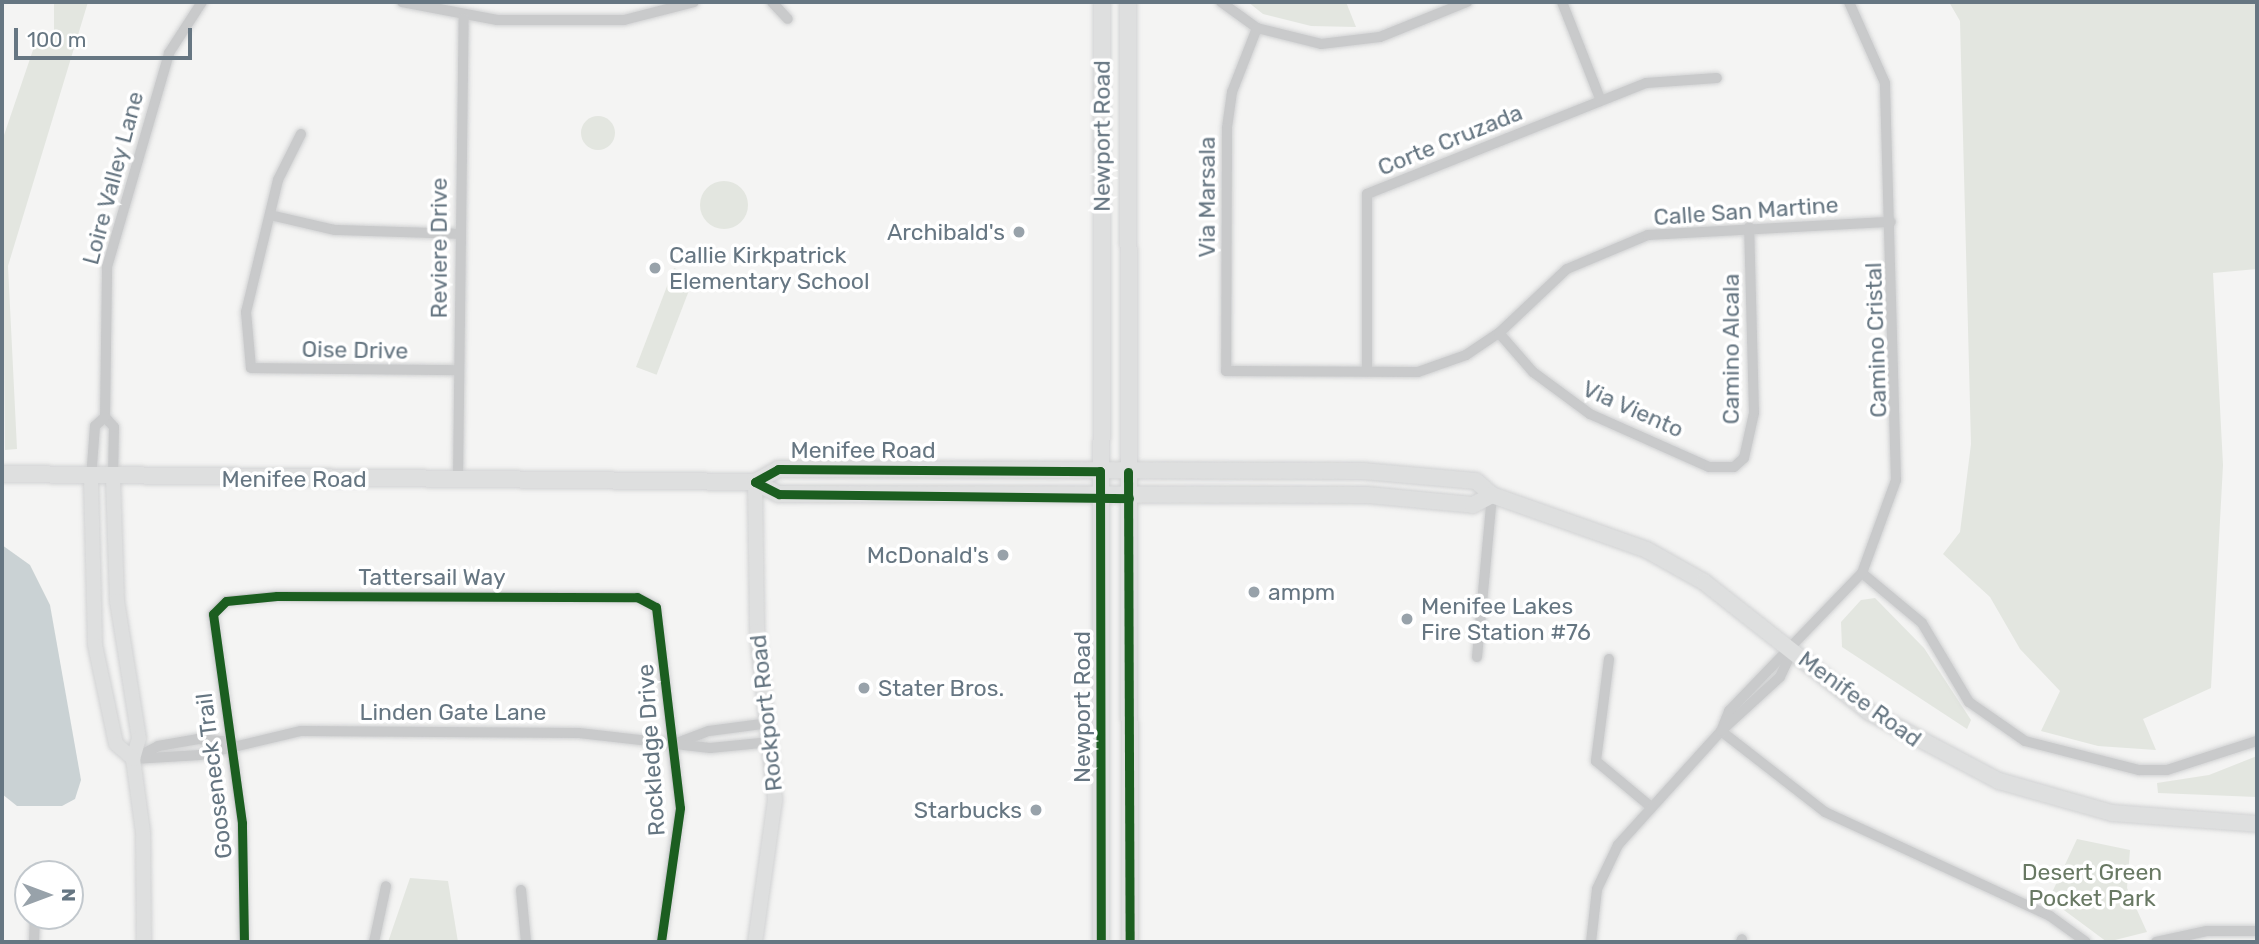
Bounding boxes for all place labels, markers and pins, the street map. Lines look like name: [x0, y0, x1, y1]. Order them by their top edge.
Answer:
place label: Archibald's: [887, 218, 1005, 246]
marker: Archibald's: [1011, 224, 1027, 240]
place label: Callie Kirkpatrick Elementary School: [669, 241, 870, 295]
marker: Callie Kirkpatrick Elementary School: [647, 260, 663, 276]
place label: McDonald's: [867, 541, 989, 569]
marker: McDonald's: [995, 547, 1011, 563]
place label: ampm: [1268, 578, 1335, 606]
marker: ampm: [1246, 584, 1262, 600]
place label: Menifee Lakes Fire Station #76: [1421, 592, 1591, 646]
marker: Menifee Lakes Fire Station #76: [1399, 611, 1415, 627]
place label: Stater Bros.: [878, 674, 1005, 702]
marker: Stater Bros.: [856, 680, 872, 696]
place label: Starbucks: [914, 796, 1022, 824]
marker: Starbucks: [1028, 802, 1044, 818]

